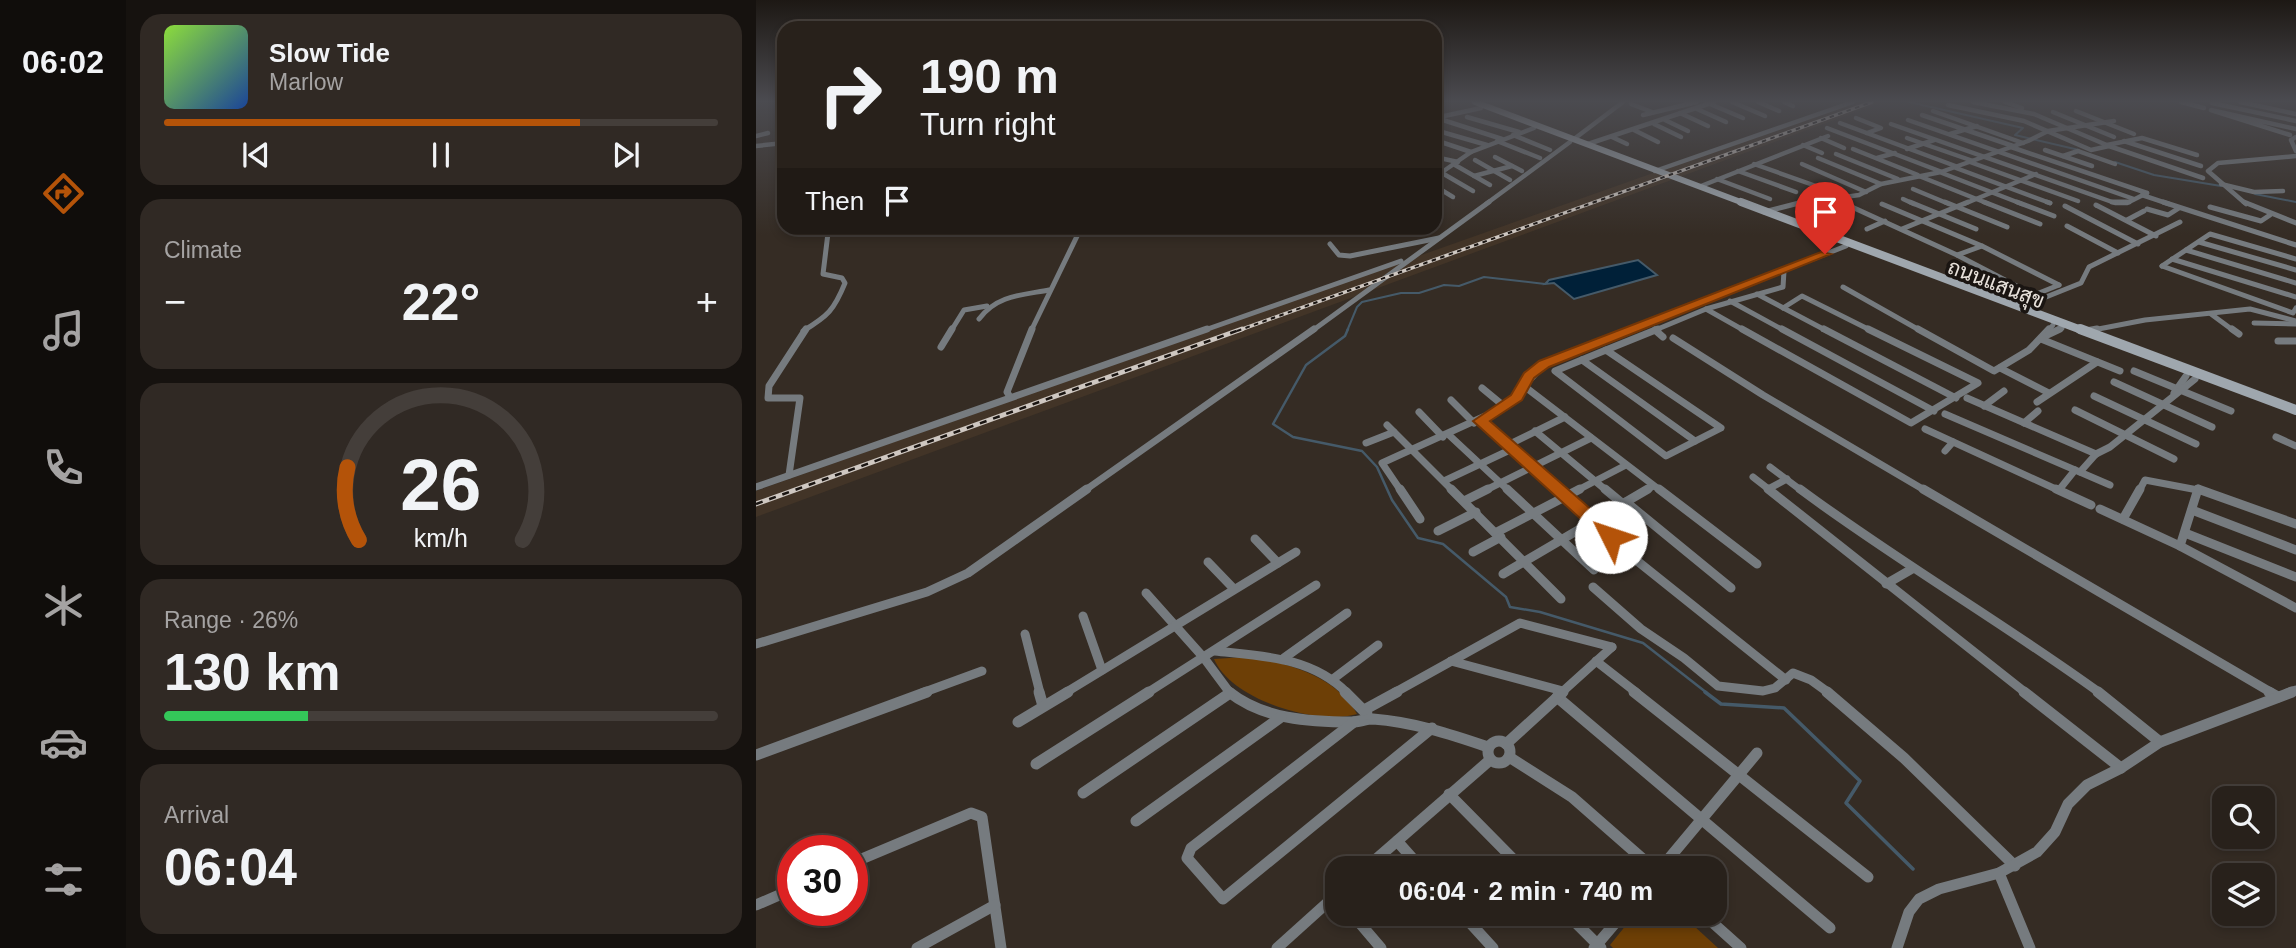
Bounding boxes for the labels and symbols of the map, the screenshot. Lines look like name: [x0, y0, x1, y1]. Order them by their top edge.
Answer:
pin: [1795, 182, 1855, 254]
street label: ถนนแสนสุข: [1944, 255, 2048, 315]
position arrow: [1574, 500, 1648, 574]
speed limit sign: 30: [777, 835, 868, 926]

